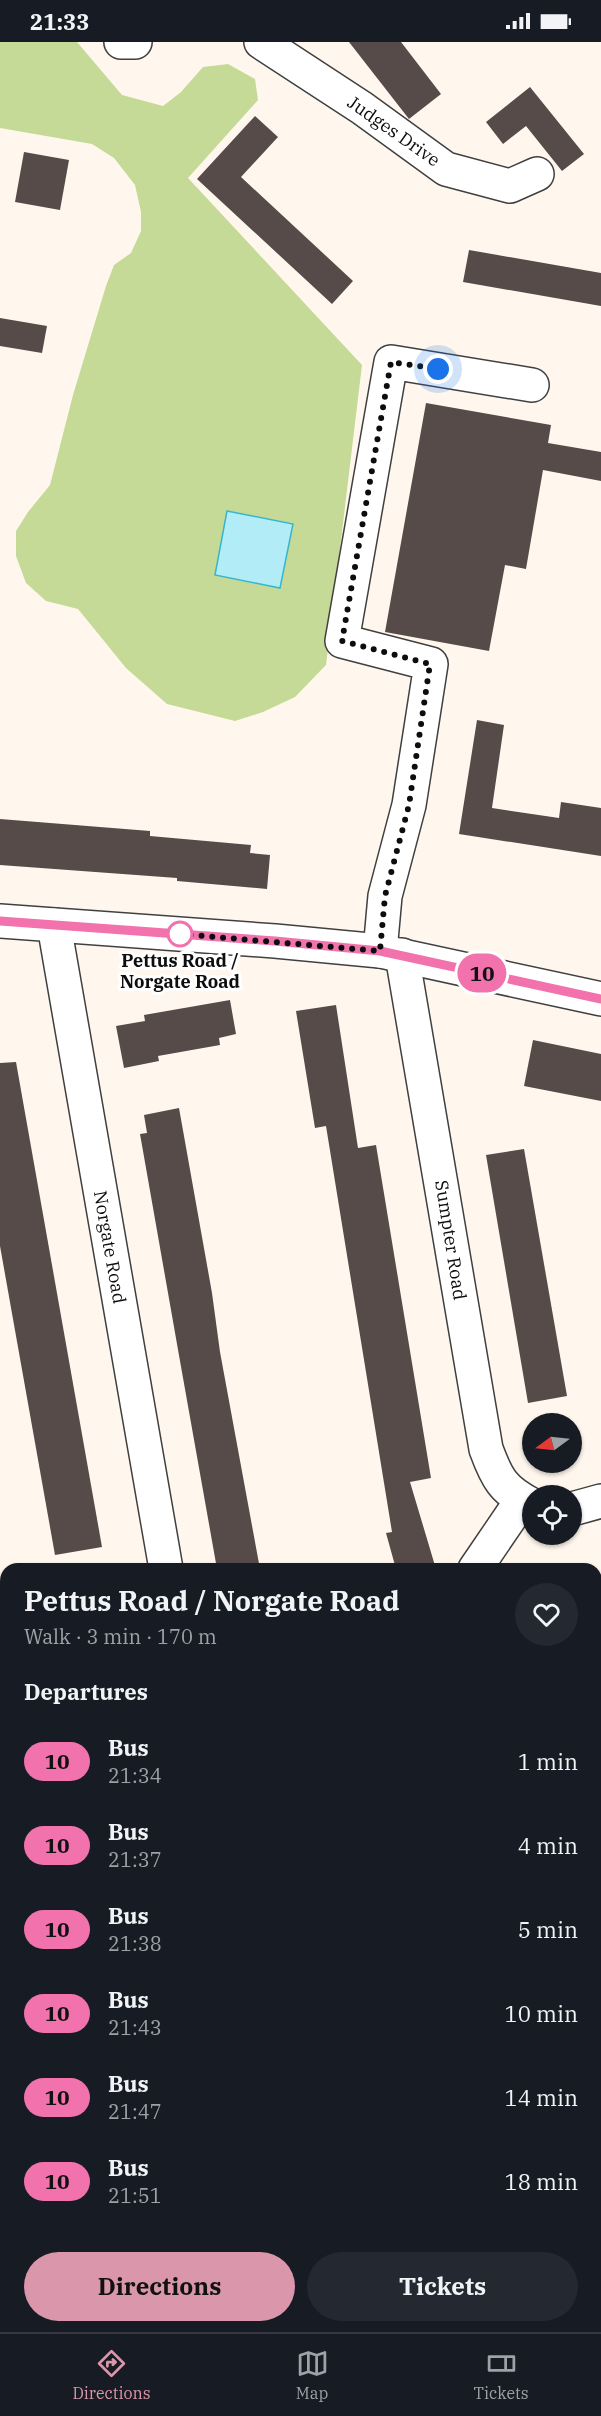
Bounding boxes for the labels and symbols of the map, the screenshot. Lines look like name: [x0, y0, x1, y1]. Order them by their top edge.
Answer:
street label: Judges Drive: [343, 91, 445, 171]
your location: [423, 354, 453, 384]
marker: Pettus Road / Norgate Road: [167, 921, 193, 947]
place label: Pettus Road / Norgate Road: [120, 949, 240, 993]
line badge: 10: [455, 954, 509, 992]
street label: Sumpter Road: [430, 1178, 472, 1302]
street label: Norgate Road: [89, 1189, 131, 1305]
north arrow: [522, 1413, 582, 1473]

